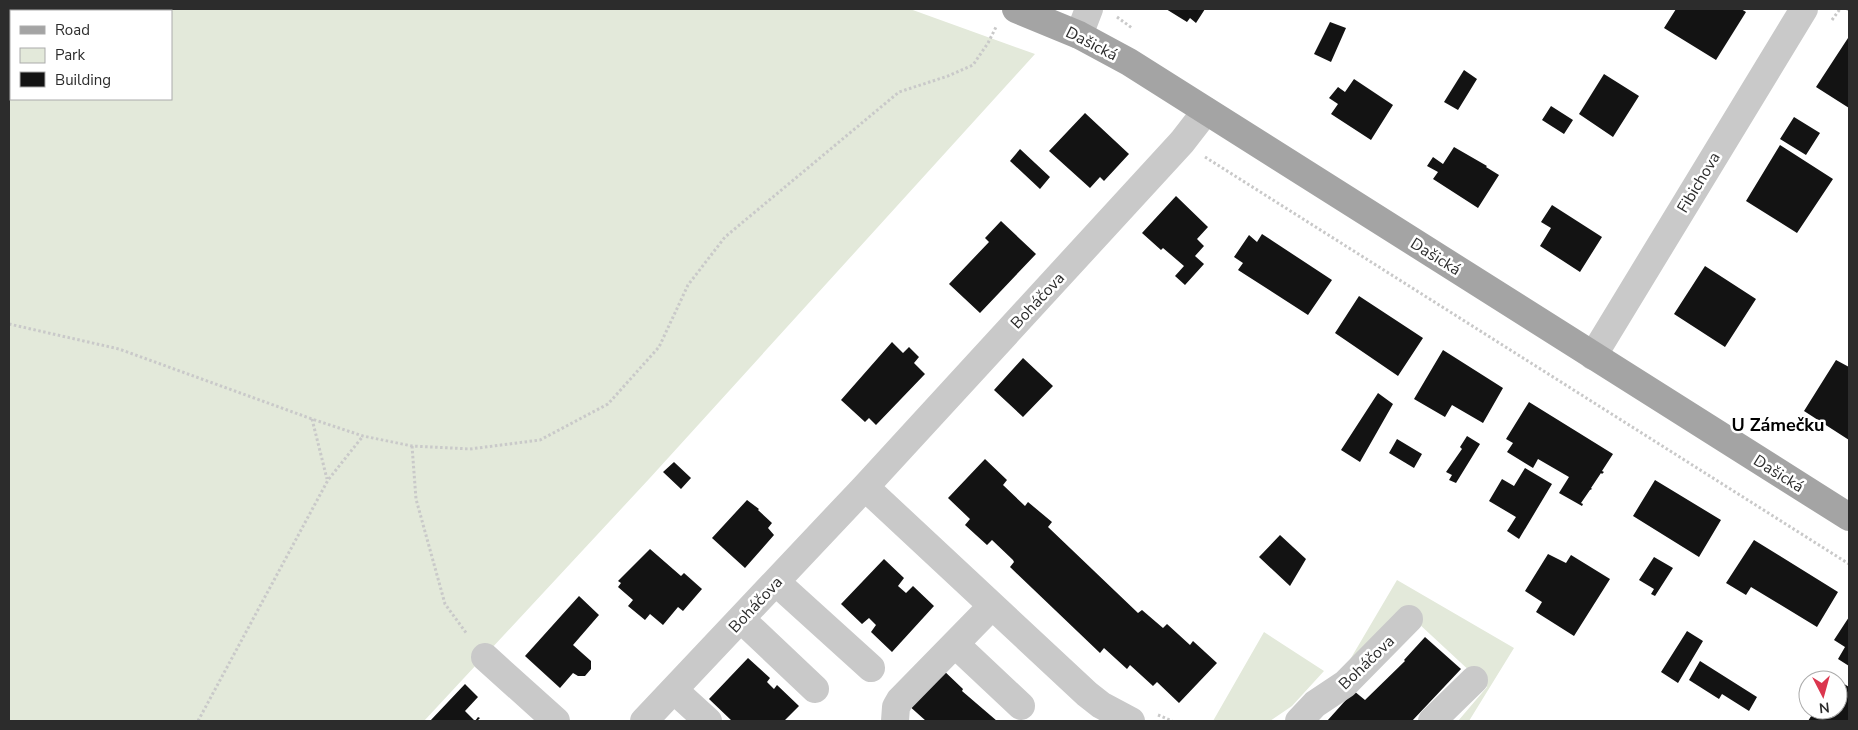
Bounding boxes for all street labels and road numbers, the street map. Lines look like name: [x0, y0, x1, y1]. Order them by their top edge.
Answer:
street label: Dašická: [1062, 21, 1121, 66]
street label: Fibichova: [1672, 148, 1726, 217]
street label: Dašická: [1406, 233, 1465, 281]
street label: Boháčova: [1006, 268, 1070, 334]
street label: Dašická: [1749, 450, 1808, 498]
street label: Boháčova: [724, 572, 788, 638]
street label: Boháčova: [1334, 631, 1399, 695]

